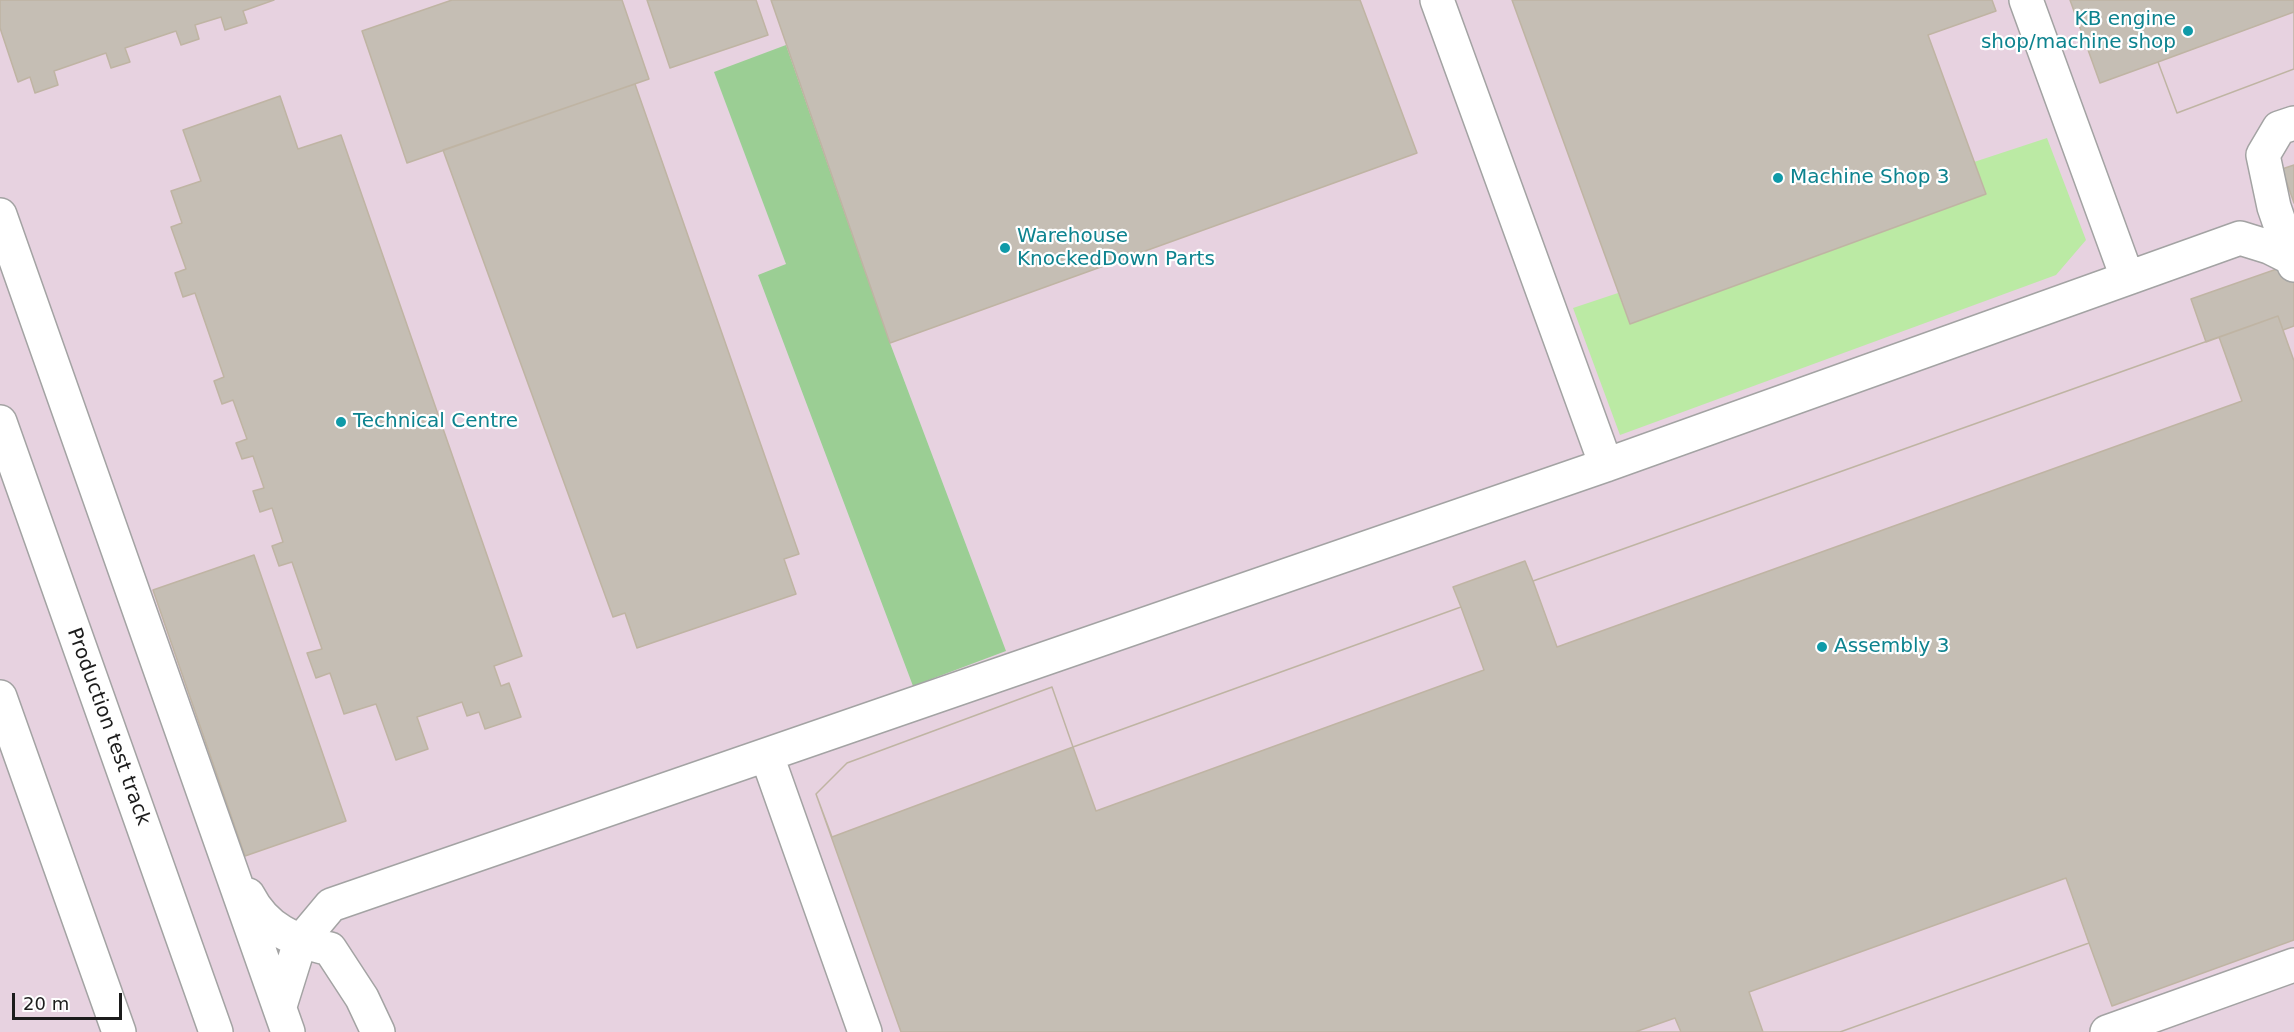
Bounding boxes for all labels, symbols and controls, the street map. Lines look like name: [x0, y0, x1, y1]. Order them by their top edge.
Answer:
place label: KB engine shop/machine shop: [1981, 8, 2176, 55]
marker: KB engine shop/machine shop: [2181, 24, 2195, 38]
place label: Machine Shop 3: [1790, 166, 1949, 190]
marker: Machine Shop 3: [1771, 171, 1785, 185]
place label: Warehouse KnockedDown Parts: [1017, 225, 1215, 272]
marker: Warehouse KnockedDown Parts: [998, 241, 1012, 255]
place label: Technical Centre: [353, 410, 518, 434]
marker: Technical Centre: [334, 415, 348, 429]
street label: Production test track: [61, 625, 155, 829]
place label: Assembly 3: [1834, 635, 1949, 659]
marker: Assembly 3: [1815, 640, 1829, 654]
scale bar: [15, 981, 124, 1019]
text: 20 m: [23, 993, 69, 1014]

